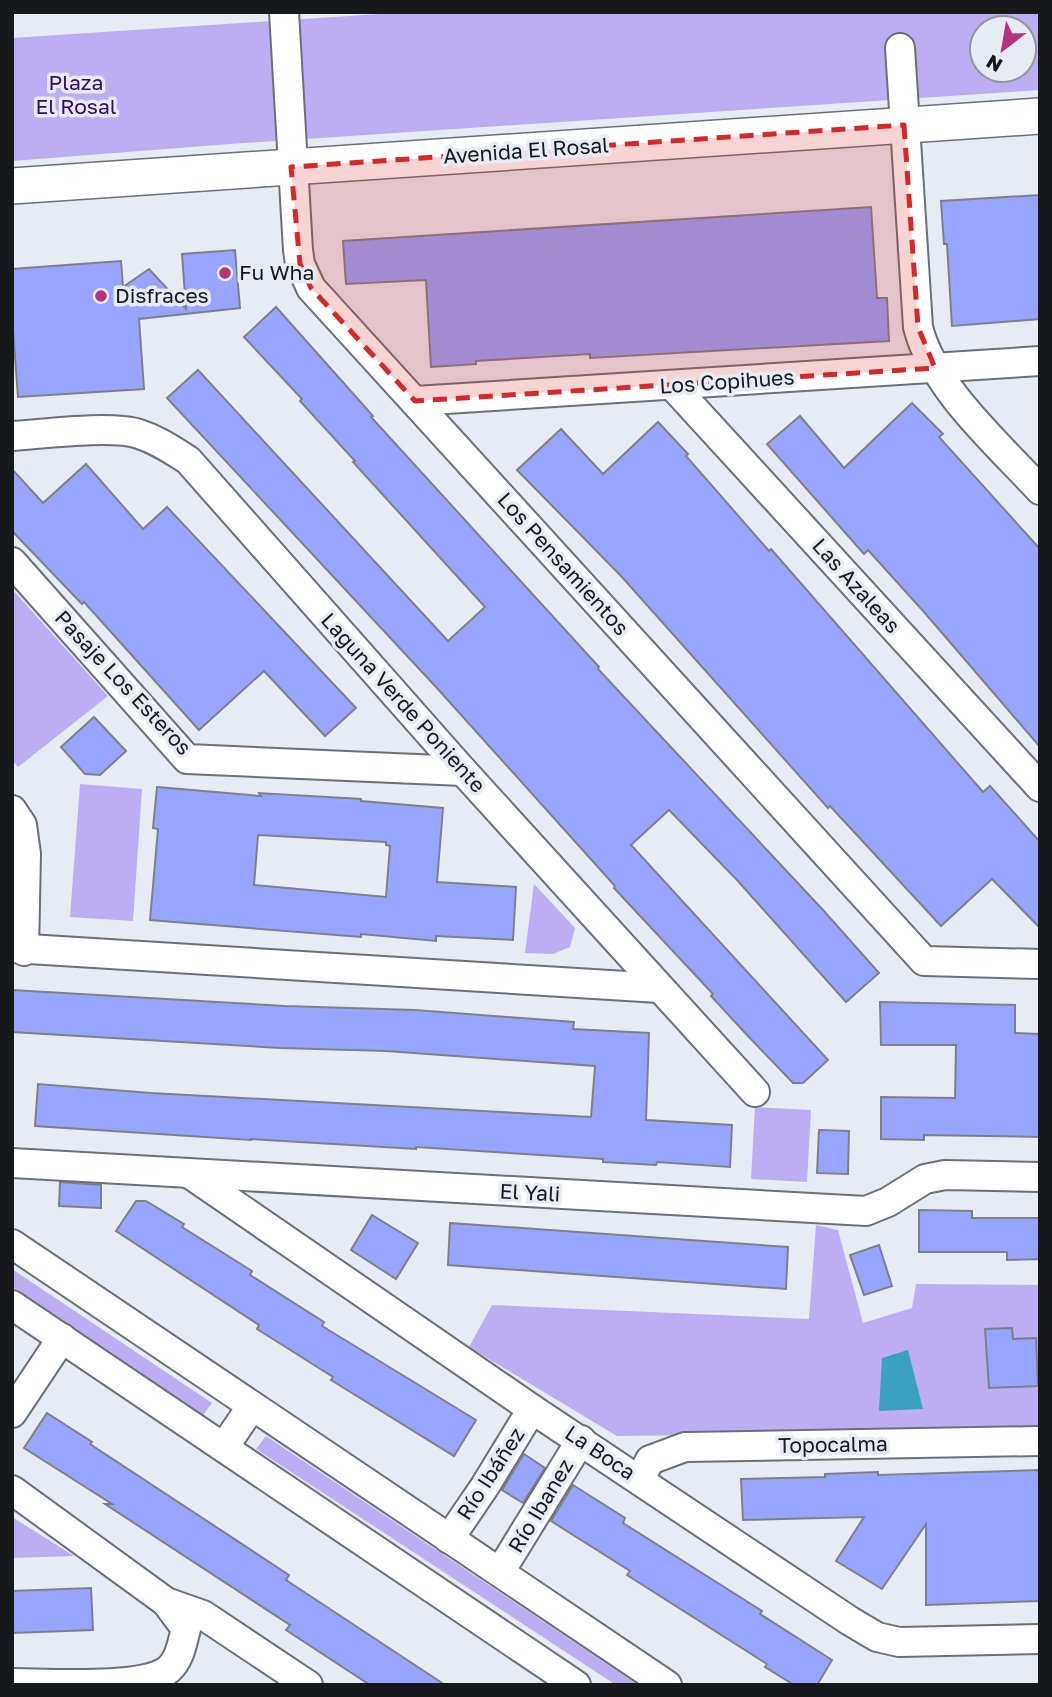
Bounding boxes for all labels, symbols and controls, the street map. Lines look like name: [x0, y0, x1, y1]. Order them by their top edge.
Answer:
north arrow: [968, 14, 1038, 84]
text: N: [982, 50, 1006, 78]
park label: Plaza El Rosal: [35, 69, 117, 119]
street label: Avenida El Rosal: [442, 131, 610, 169]
place label: Fu Wha: [239, 259, 314, 285]
marker: Fu Wha: [217, 265, 233, 281]
place label: Disfraces: [115, 282, 209, 308]
marker: Disfraces: [93, 288, 109, 304]
street label: Los Copihues: [659, 363, 795, 399]
street label: Los Pensamientos: [493, 486, 635, 640]
street label: Las Azaleas: [807, 532, 906, 638]
street label: Pasaje Los Esteros: [50, 605, 197, 760]
street label: Laguna Verde Poniente: [316, 607, 491, 798]
street label: El Yali: [499, 1177, 561, 1207]
street label: La Boca: [560, 1419, 641, 1485]
street label: Río Ibáñez: [451, 1422, 530, 1525]
street label: Topocalma: [778, 1430, 888, 1458]
street label: Río Ibanez: [502, 1454, 578, 1557]

